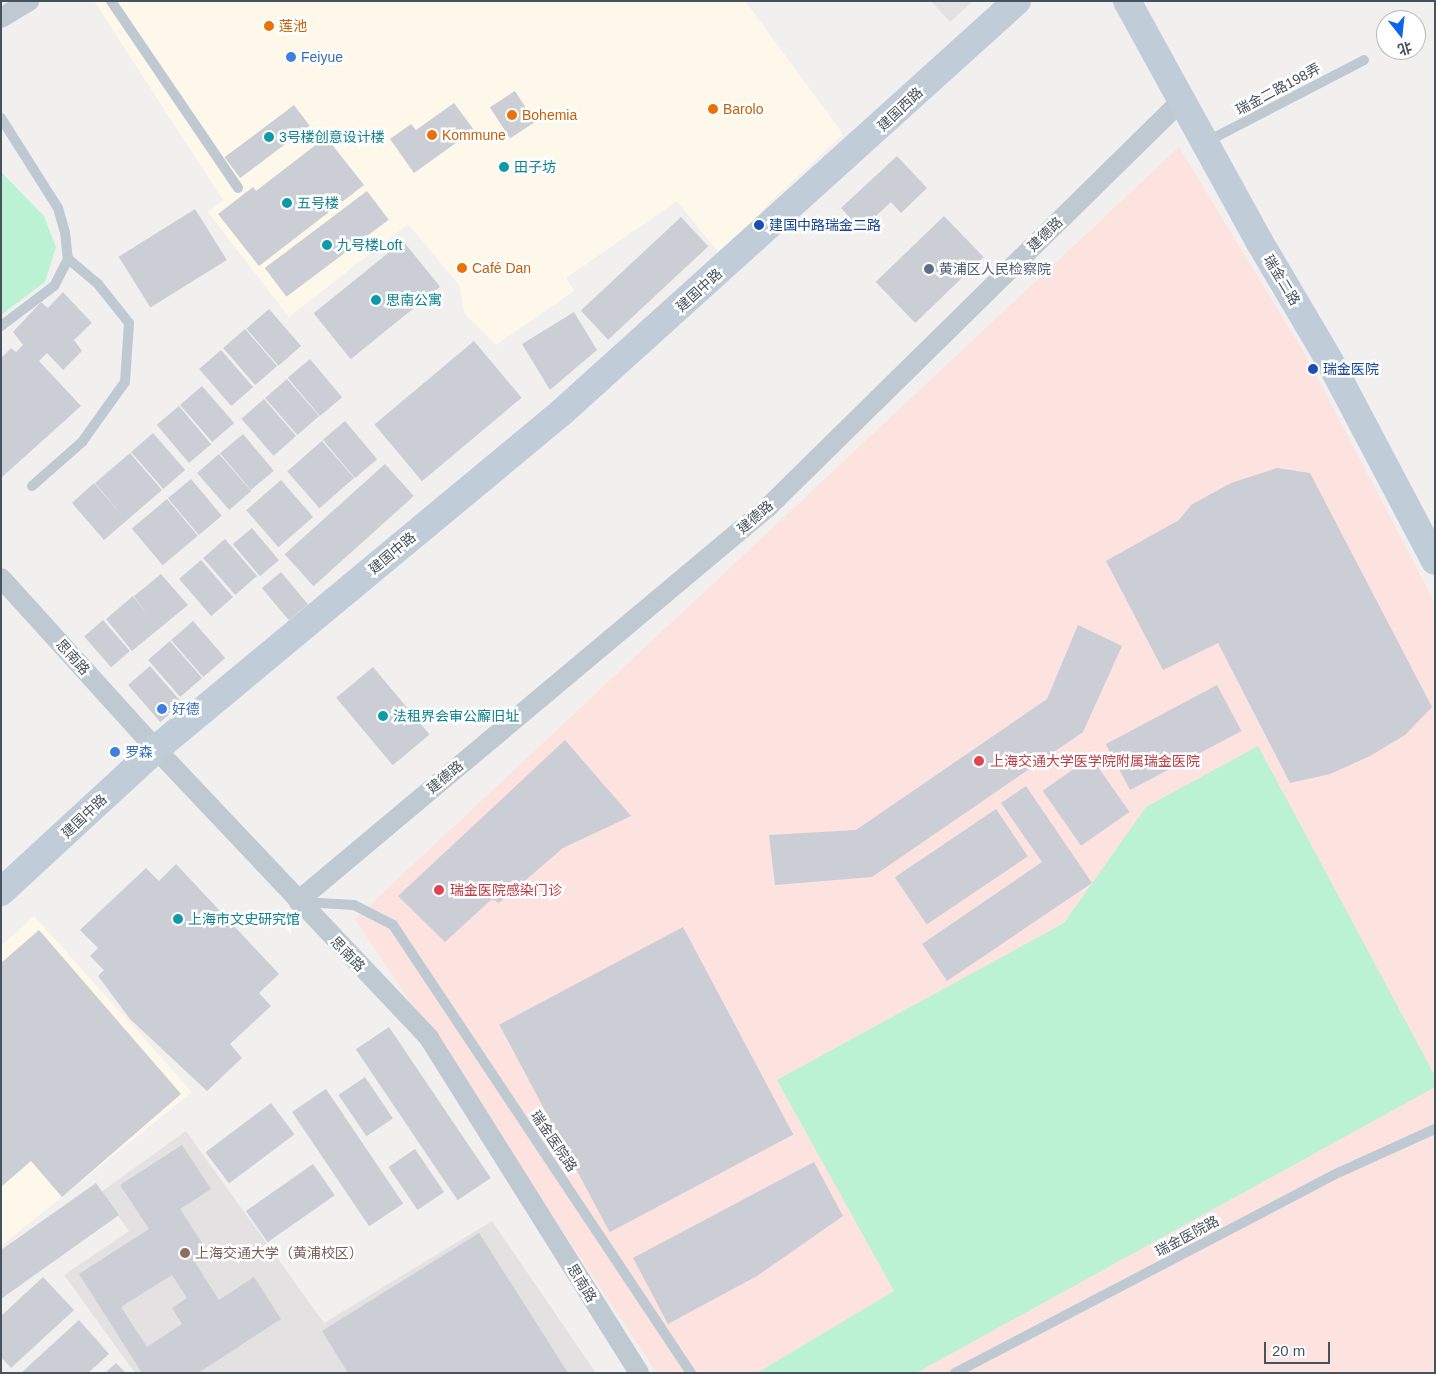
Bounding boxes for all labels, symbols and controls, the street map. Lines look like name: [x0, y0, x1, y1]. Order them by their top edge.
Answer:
north arrow: [1376, 10, 1426, 60]
place label: 莲池: [279, 18, 307, 34]
marker: 莲池: [263, 20, 275, 32]
text: 北: [1396, 39, 1414, 58]
place label: Feiyue: [301, 49, 343, 65]
marker: Feiyue: [285, 51, 297, 63]
street label: 瑞金二路198弄: [1233, 60, 1323, 118]
street label: 建国西路: [874, 84, 926, 134]
place label: Barolo: [723, 101, 763, 117]
marker: Barolo: [707, 103, 719, 115]
place label: Bohemia: [522, 107, 577, 123]
marker: Bohemia: [506, 109, 518, 121]
place label: Kommune: [442, 127, 506, 143]
place label: 3号楼创意设计楼: [279, 129, 385, 145]
marker: Kommune: [426, 129, 438, 141]
marker: 3号楼创意设计楼: [263, 131, 275, 143]
place label: 田子坊: [514, 159, 556, 175]
marker: 田子坊: [498, 161, 510, 173]
place label: 五号楼: [297, 195, 339, 211]
marker: 五号楼: [281, 197, 293, 209]
street label: 建德路: [1024, 213, 1066, 255]
place label: 建国中路瑞金二路: [769, 217, 881, 233]
marker: 建国中路瑞金二路: [753, 219, 765, 231]
place label: 九号楼Loft: [337, 237, 402, 253]
marker: 九号楼Loft: [321, 239, 333, 251]
street label: 瑞金二路: [1260, 252, 1304, 308]
place label: Café Dan: [472, 260, 531, 276]
place label: 黄浦区人民检察院: [939, 261, 1051, 277]
marker: Café Dan: [456, 262, 468, 274]
marker: 黄浦区人民检察院: [923, 263, 935, 275]
street label: 建国中路: [673, 265, 725, 315]
place label: 思南公寓: [386, 292, 442, 308]
marker: 思南公寓: [370, 294, 382, 306]
place label: 瑞金医院: [1323, 361, 1379, 377]
marker: 瑞金医院: [1307, 363, 1319, 375]
street label: 建德路: [734, 497, 776, 537]
street label: 建国中路: [365, 529, 419, 577]
street label: 思南路: [53, 636, 93, 678]
place label: 好德: [172, 701, 200, 717]
marker: 好德: [156, 703, 168, 715]
place label: 法租界会审公廨旧址: [393, 708, 519, 724]
marker: 法租界会审公廨旧址: [377, 710, 389, 722]
place label: 罗森: [125, 744, 153, 760]
marker: 罗森: [109, 746, 121, 758]
place label: 上海交通大学医学院附属瑞金医院: [990, 753, 1200, 769]
marker: 上海交通大学医学院附属瑞金医院: [972, 754, 986, 768]
street label: 建德路: [424, 757, 466, 797]
street label: 建国中路: [58, 791, 110, 841]
place label: 瑞金医院感染门诊: [450, 882, 562, 898]
marker: 瑞金医院感染门诊: [432, 883, 446, 897]
place label: 上海市文史研究馆: [188, 911, 300, 927]
marker: 上海市文史研究馆: [172, 913, 184, 925]
street label: 思南路: [327, 933, 369, 975]
street label: 瑞金医院路: [527, 1107, 581, 1175]
street label: 瑞金医院路: [1152, 1212, 1222, 1260]
place label: 上海交通大学（黄浦校区）: [195, 1245, 363, 1261]
marker: 上海交通大学（黄浦校区）: [179, 1247, 191, 1259]
street label: 思南路: [564, 1261, 600, 1305]
scale bar: [1266, 1332, 1332, 1364]
text: 20 m: [1272, 1342, 1305, 1359]

